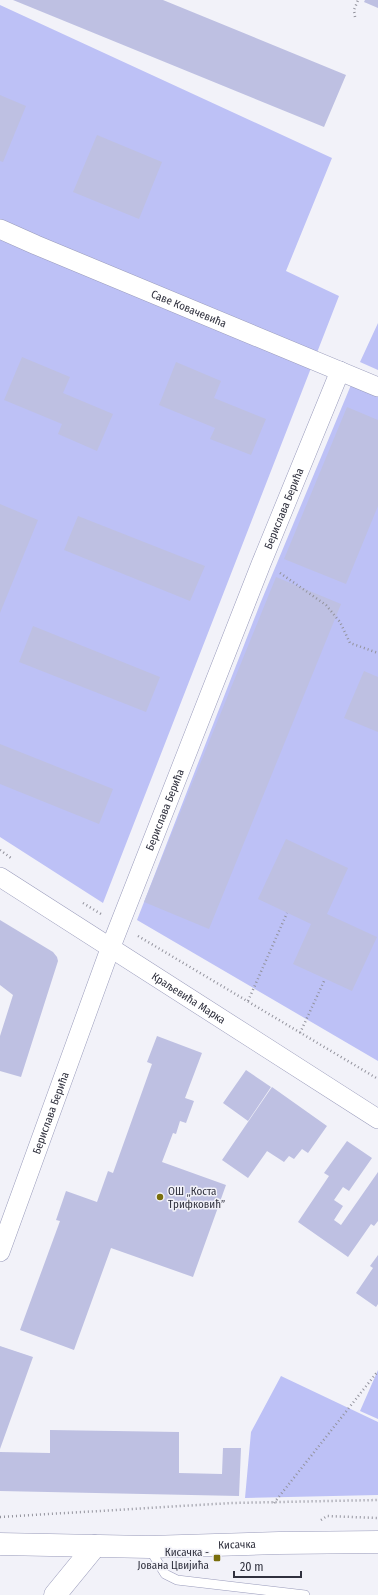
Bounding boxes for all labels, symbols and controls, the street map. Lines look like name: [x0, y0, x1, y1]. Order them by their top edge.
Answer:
street label: Саве Ковачевића: [149, 287, 229, 330]
street label: Берислава Берића: [261, 466, 306, 551]
street label: Берислава Берића: [143, 767, 186, 852]
street label: Краљевића Марка: [149, 969, 228, 1026]
street label: Берислава Берића: [30, 1070, 71, 1156]
place label: ОШ „Коста Трифковић”: [168, 1185, 225, 1211]
marker: ОШ „Коста Трифковић”: [155, 1192, 165, 1202]
street label: Кисачка: [218, 1537, 256, 1551]
place label: Кисачка - Јована Цвијића: [138, 1546, 209, 1572]
marker: Кисачка - Јована Цвијића: [212, 1553, 222, 1563]
scale bar: [234, 1553, 301, 1579]
text: 20 m: [240, 1560, 264, 1574]

